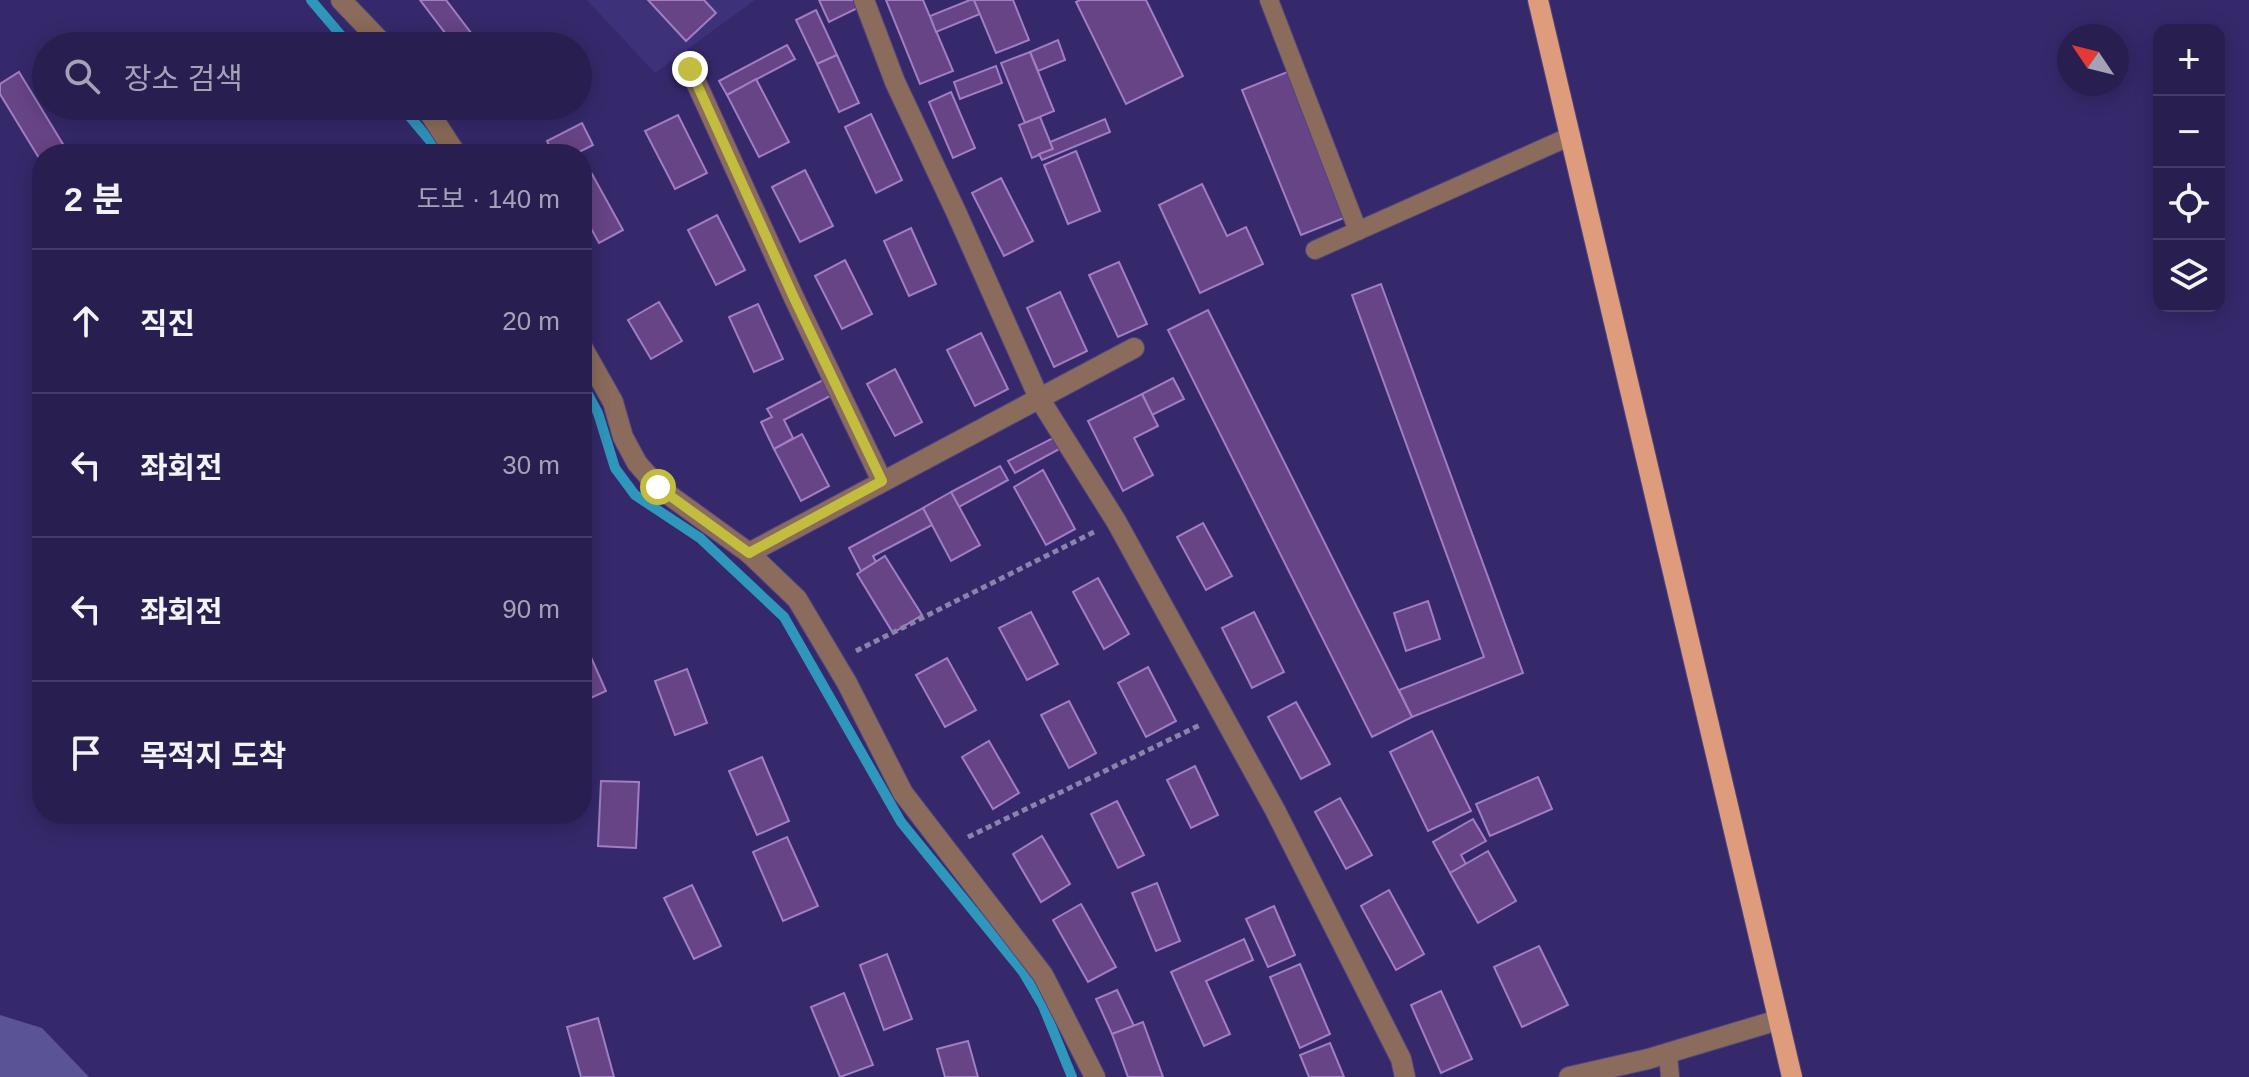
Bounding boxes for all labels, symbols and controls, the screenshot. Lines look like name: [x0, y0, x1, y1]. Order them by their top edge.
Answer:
north arrow: [2057, 24, 2129, 96]
map controls: [2153, 24, 2225, 312]
button: +: [2153, 24, 2225, 96]
search box: [32, 32, 592, 120]
route end: [672, 51, 708, 87]
icon: search: [60, 54, 104, 98]
text: 장소 검색: [124, 62, 243, 95]
button: −: [2153, 96, 2225, 168]
button: locate: [2153, 168, 2225, 240]
text: 2 분: [64, 180, 124, 218]
text: 도보 · 140 m: [417, 184, 560, 214]
button: layers: [2153, 240, 2225, 312]
icon: ahead: [64, 299, 108, 343]
text: 20 m: [502, 306, 560, 336]
text: 직진: [140, 307, 195, 340]
icon: left: [64, 443, 108, 487]
text: 30 m: [502, 450, 560, 480]
text: 좌회전: [140, 451, 223, 484]
route start: [640, 469, 676, 505]
icon: left: [64, 587, 108, 631]
text: 90 m: [502, 594, 560, 624]
text: 좌회전: [140, 595, 223, 628]
icon: arrive: [64, 731, 108, 775]
text: 목적지 도착: [140, 739, 286, 772]

